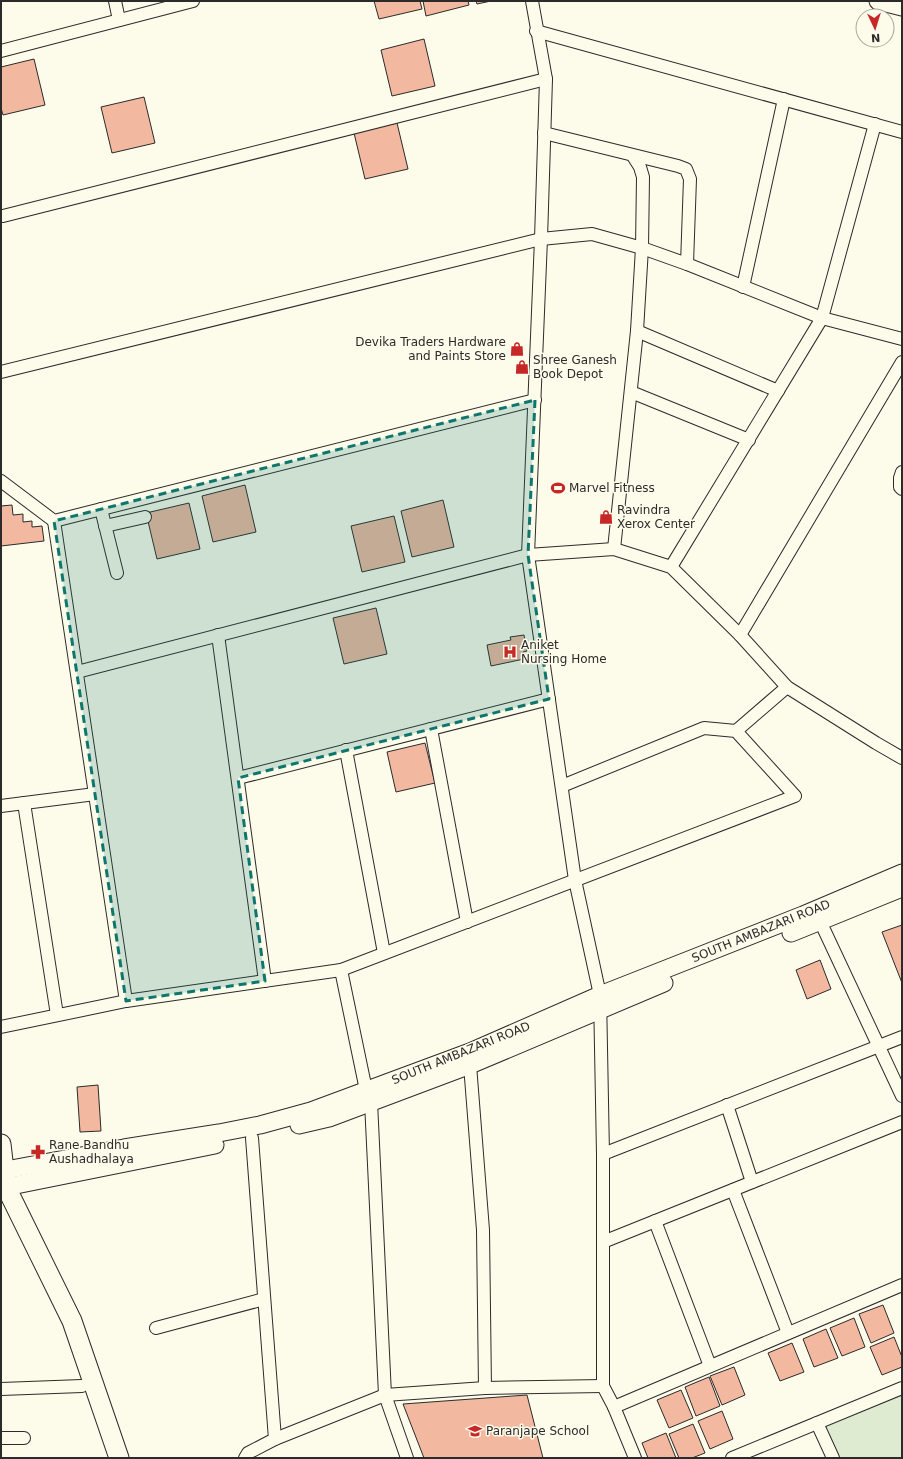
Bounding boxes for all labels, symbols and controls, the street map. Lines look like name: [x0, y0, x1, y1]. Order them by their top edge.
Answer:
north arrow: [855, 8, 895, 48]
text: N: [871, 31, 881, 44]
place label: Devika Traders Hardware and Paints Store: [355, 335, 506, 363]
shop icon: Devika Traders Hardware and Paints Store: [509, 341, 525, 357]
place label: Shree Ganesh Book Depot: [533, 353, 617, 381]
shop icon: Shree Ganesh Book Depot: [514, 359, 530, 375]
sports icon: Marvel Fitness: [550, 480, 566, 496]
place label: Marvel Fitness: [569, 481, 655, 495]
place label: Ravindra Xerox Center: [617, 503, 695, 531]
shop icon: Ravindra Xerox Center: [598, 509, 614, 525]
place label: Aniket Nursing Home: [521, 638, 607, 666]
hospital icon: Aniket Nursing Home: [502, 644, 518, 660]
street label: SOUTH AMBAZARI ROAD: [690, 897, 832, 965]
street label: SOUTH AMBAZARI ROAD: [390, 1019, 532, 1087]
place label: Rane Bandhu Aushadhalaya: [49, 1138, 134, 1166]
pharmacy icon: Rane Bandhu Aushadhalaya: [30, 1144, 46, 1160]
school or university icon: Paranjape School: [467, 1423, 483, 1439]
place label: Paranjape School: [486, 1424, 589, 1438]

